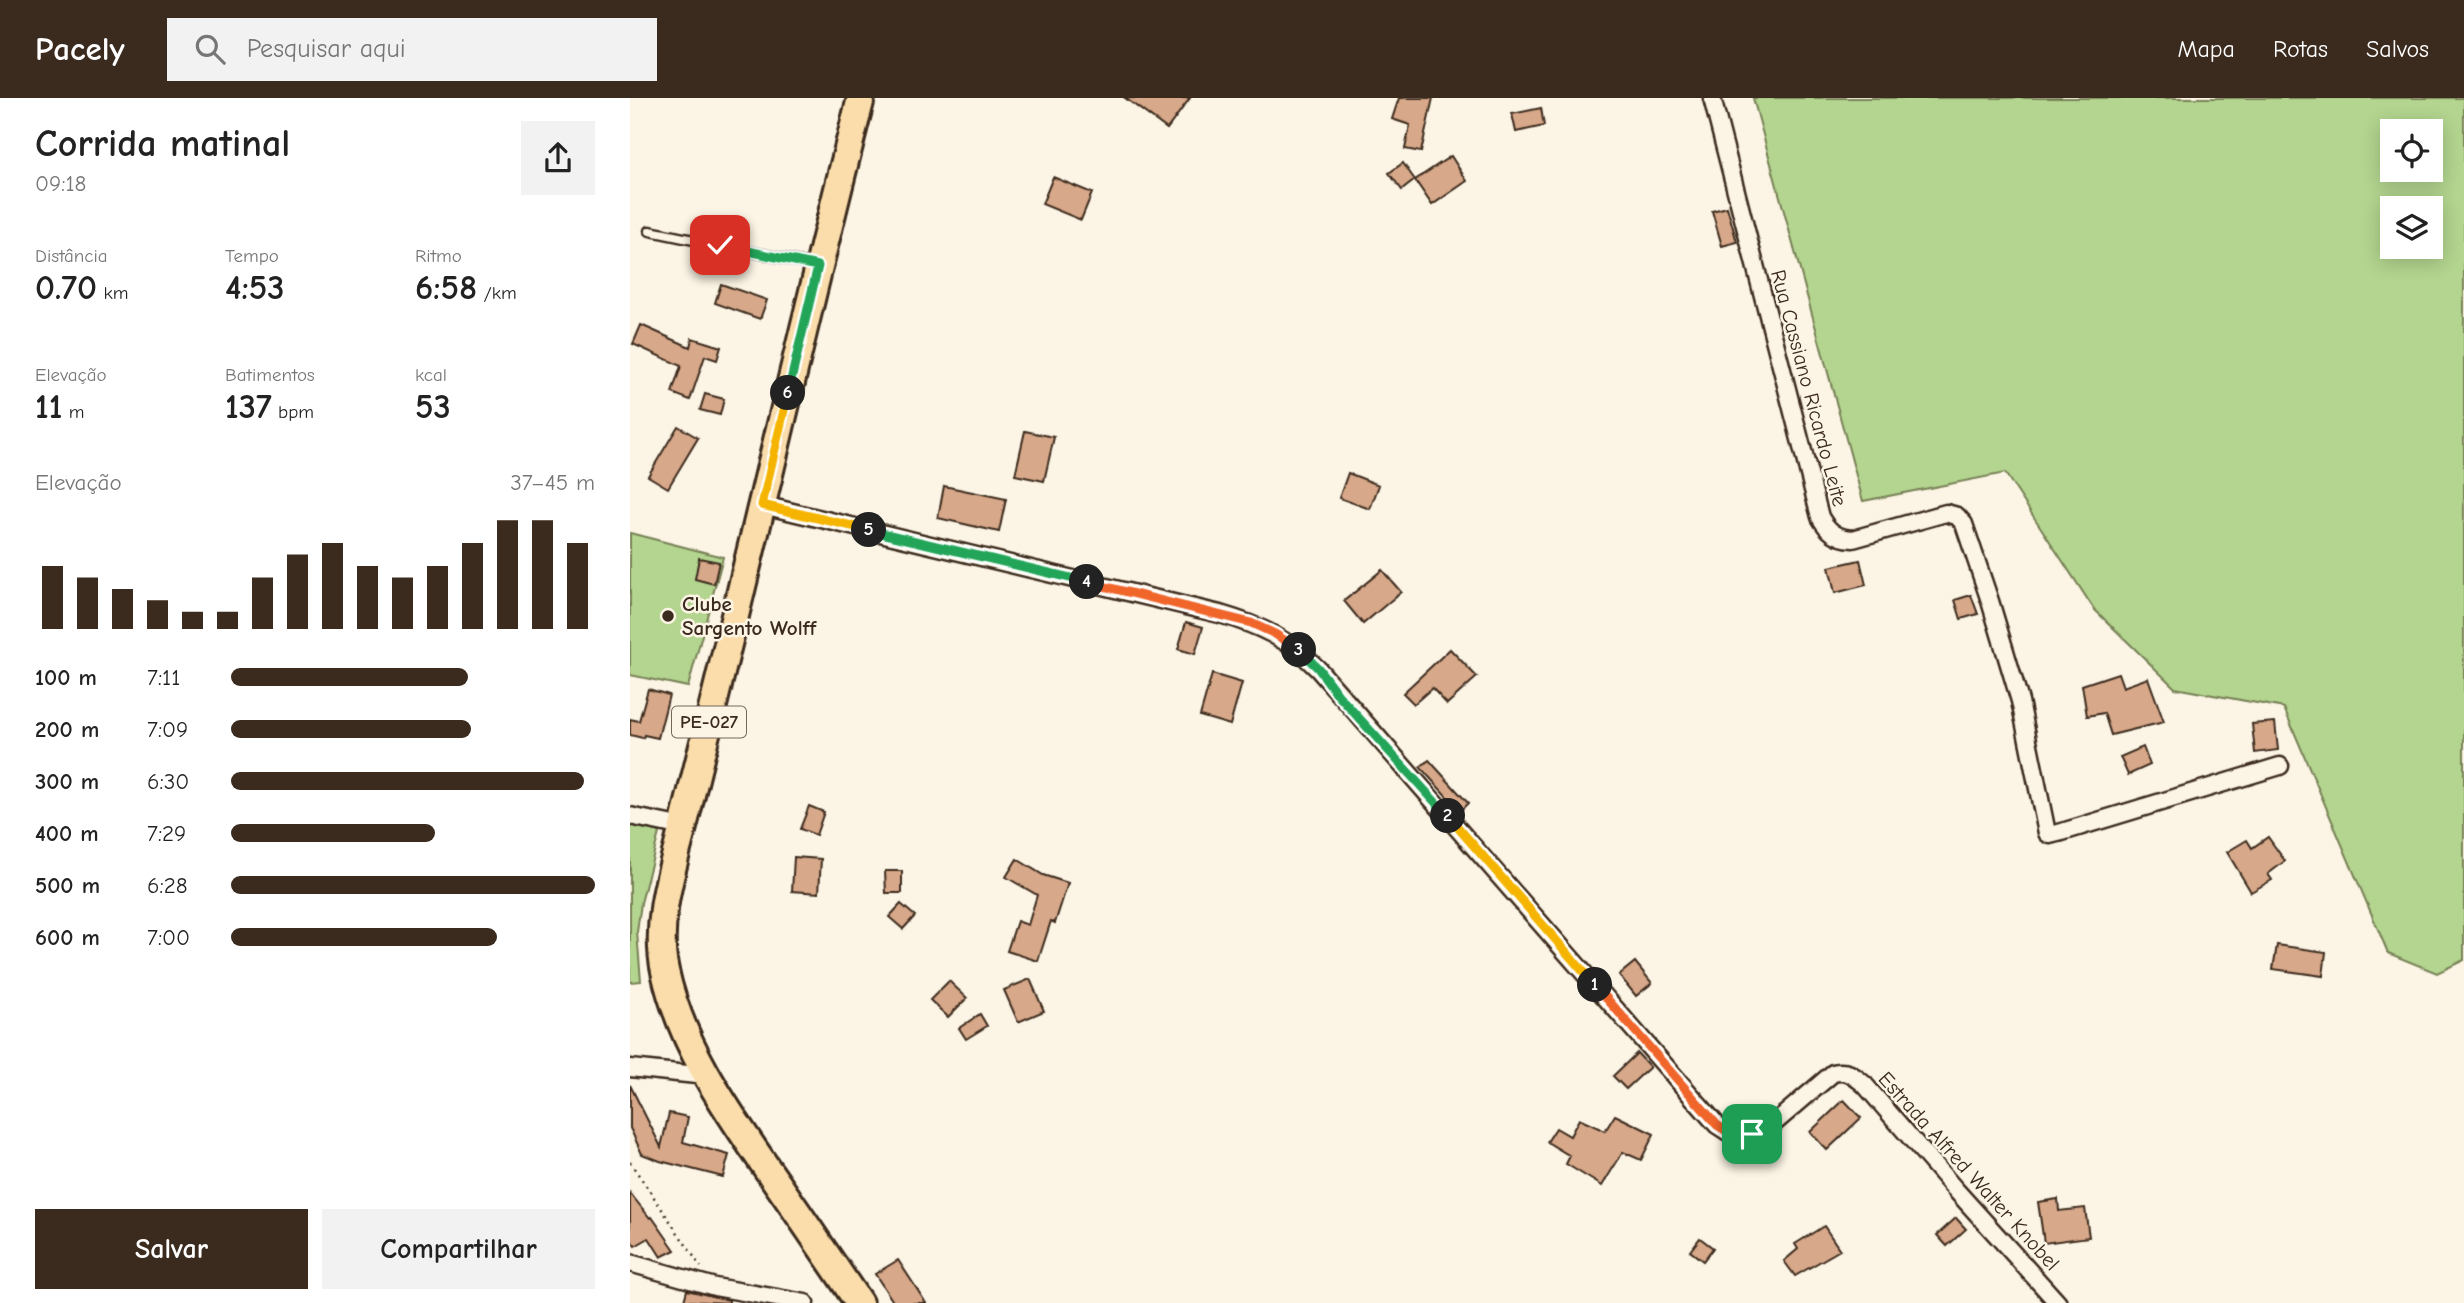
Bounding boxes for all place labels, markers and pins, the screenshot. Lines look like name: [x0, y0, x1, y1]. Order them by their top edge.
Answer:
pin: [690, 215, 750, 275]
pin: 6: [770, 376, 806, 410]
pin: 5: [852, 512, 886, 548]
pin: 4: [1070, 564, 1105, 600]
place label: Clube Sargento Wolff: [682, 592, 817, 640]
marker: Clube Sargento Wolff: [660, 608, 676, 624]
pin: 3: [1282, 632, 1316, 668]
pin: 2: [1430, 798, 1466, 834]
pin: 1: [1578, 968, 1612, 1002]
pin: [1722, 1104, 1782, 1164]

